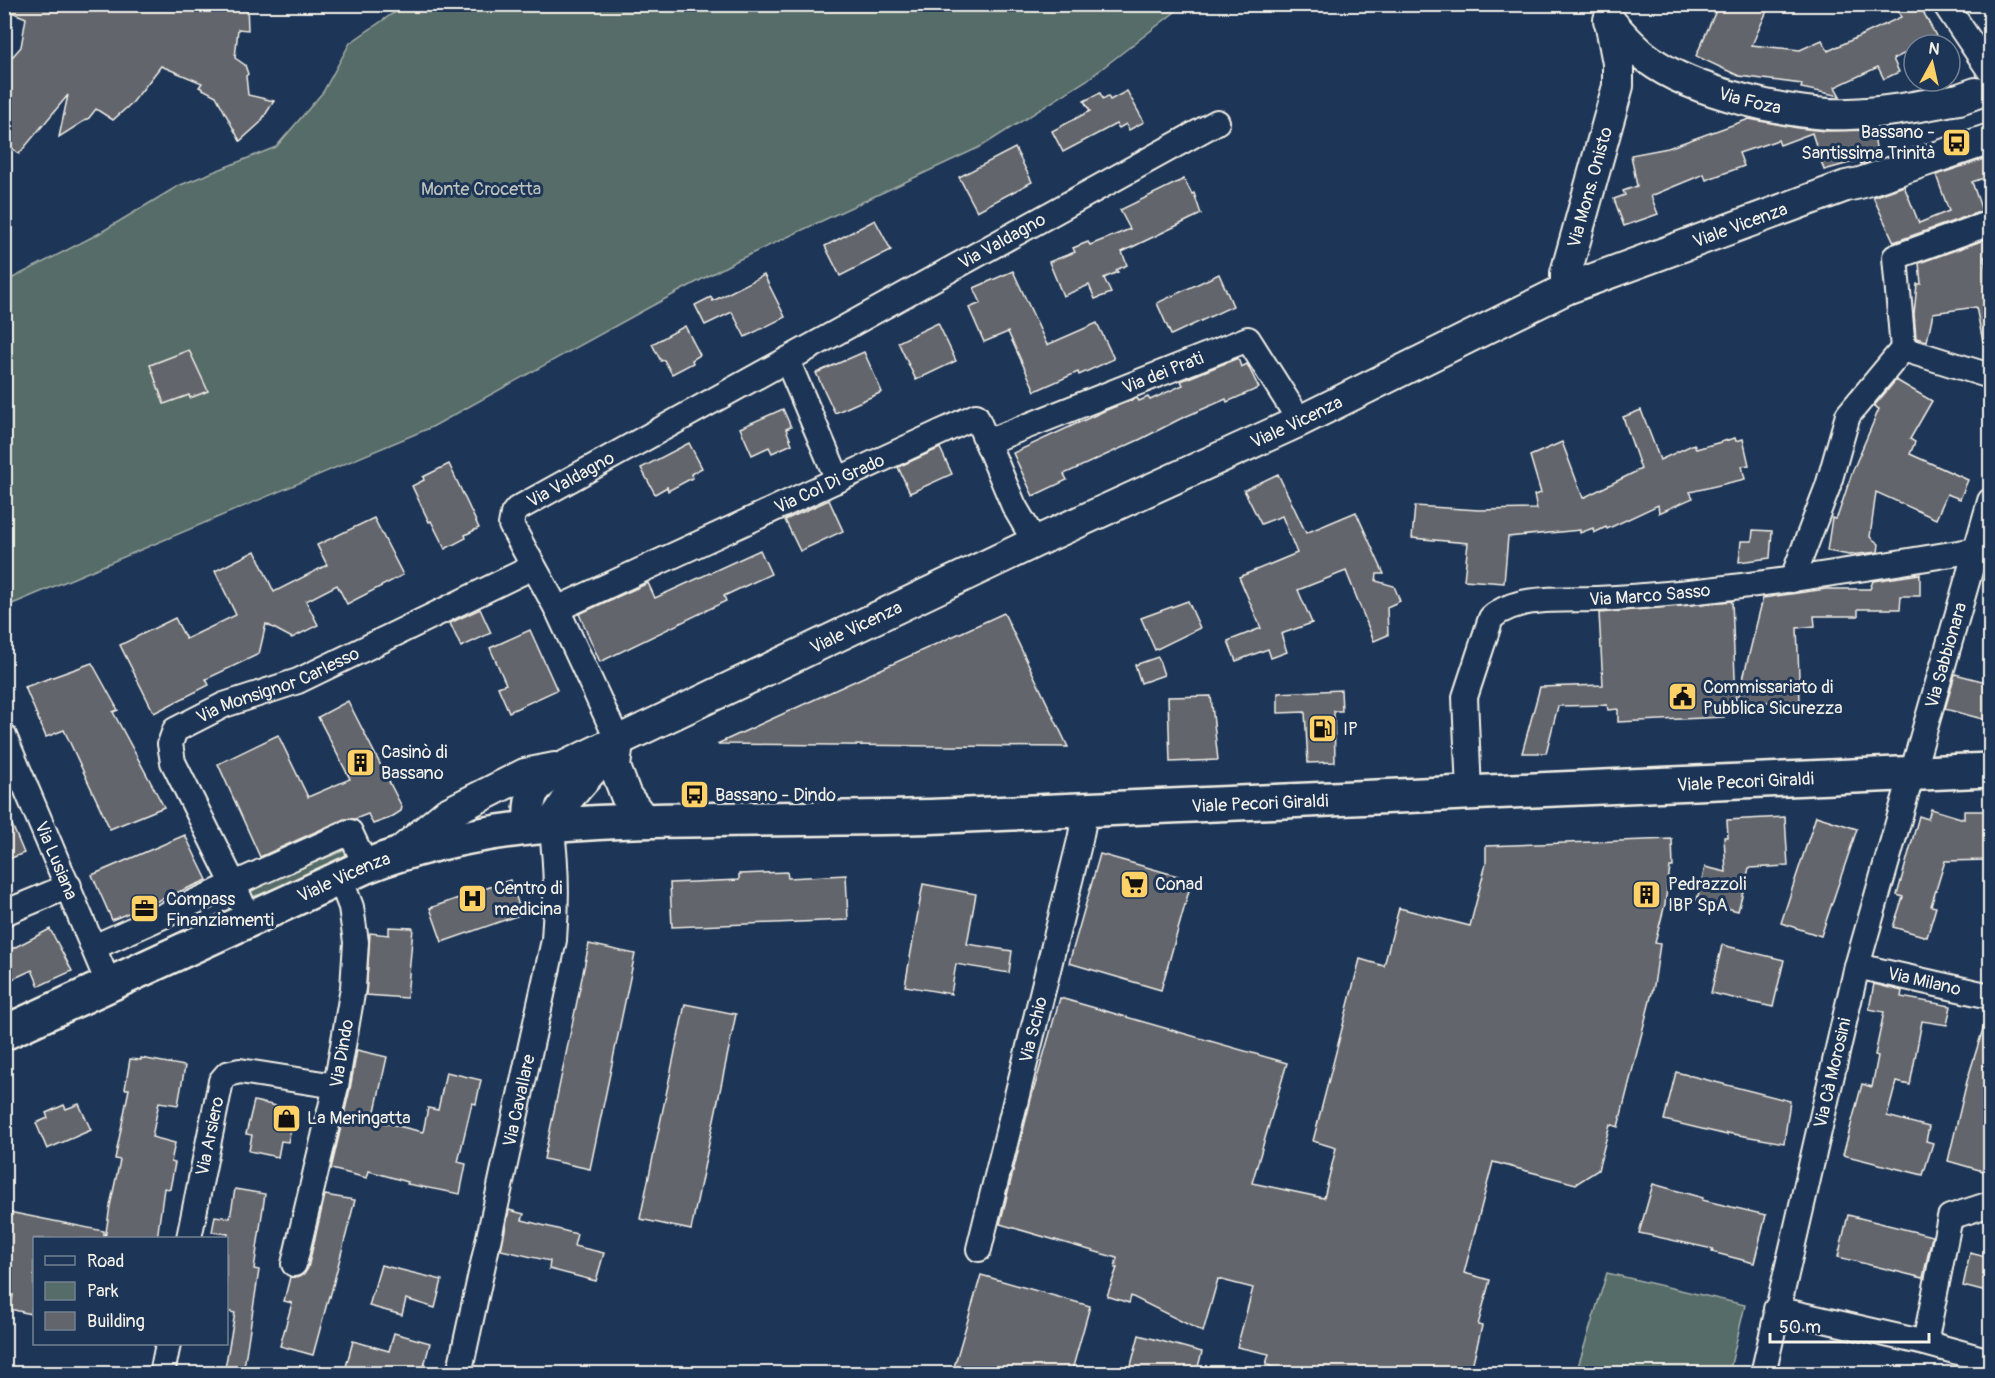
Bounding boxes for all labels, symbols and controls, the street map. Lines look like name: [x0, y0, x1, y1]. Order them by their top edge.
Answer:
north arrow: [1902, 33, 1962, 93]
text: N: [1927, 38, 1941, 60]
street label: Via Foza: [1715, 82, 1783, 120]
place label: Bassano - Santissima Trinità: [1801, 121, 1935, 165]
street label: Via Mons. Onisto: [1563, 124, 1618, 250]
bus stop icon: Bassano - Santissima Trinità: [1940, 126, 1972, 158]
park label: Monte Crocetta: [421, 178, 541, 201]
street label: Viale Vicenza: [1690, 198, 1791, 253]
street label: Via Valdagno: [955, 208, 1050, 275]
street label: Via dei Prati: [1119, 347, 1207, 400]
street label: Viale Vicenza: [1247, 391, 1346, 454]
street label: Via Valdagno: [523, 446, 619, 513]
street label: Via Col Di Grado: [771, 449, 889, 519]
street label: Via Marco Sasso: [1589, 579, 1712, 611]
street label: Viale Vicenza: [806, 596, 906, 659]
street label: Via Sabbionara: [1920, 600, 1972, 711]
street label: Via Monsignor Carlesso: [193, 642, 364, 729]
place label: Commissariato di Pubblica Sicurezza: [1703, 676, 1843, 720]
public building icon: Commissariato di Pubblica Sicurezza: [1666, 681, 1698, 713]
fuel station icon: IP: [1306, 713, 1338, 745]
place label: IP: [1343, 718, 1358, 741]
place label: Casinò di Bassano: [381, 741, 448, 785]
building icon: Casinò di Bassano: [344, 746, 376, 778]
street label: Viale Pecori Giraldi: [1677, 767, 1814, 797]
bus stop icon: Bassano - Dindo: [678, 779, 710, 811]
place label: Bassano - Dindo: [715, 784, 836, 807]
street label: Viale Pecori Giraldi: [1191, 790, 1329, 818]
street label: Via Lusiana: [29, 818, 83, 903]
street label: Viale Vicenza: [294, 847, 393, 908]
supermarket icon: Conad: [1118, 868, 1150, 900]
place label: Conad: [1155, 873, 1203, 896]
place label: Pedrazzoli IBP SpA: [1668, 873, 1746, 917]
place label: Centro di medicina: [494, 877, 563, 921]
building icon: Pedrazzoli IBP SpA: [1631, 878, 1663, 910]
hospital icon: Centro di medicina: [457, 882, 489, 914]
place label: Compass Finanziamenti: [166, 888, 274, 932]
office icon: Compass Finanziamenti: [129, 893, 161, 925]
street label: Via Milano: [1885, 962, 1964, 1001]
street label: Via Schio: [1014, 994, 1053, 1065]
street label: Via Cà Morosini: [1809, 1016, 1857, 1130]
street label: Via Dindo: [325, 1017, 359, 1089]
street label: Via Cavallare: [498, 1052, 541, 1149]
street label: Via Arsiero: [191, 1094, 230, 1178]
shop icon: La Meringatta: [270, 1102, 302, 1134]
place label: La Meringatta: [307, 1107, 411, 1130]
legend: [33, 1237, 228, 1345]
text: Road: [87, 1250, 124, 1273]
text: Park: [87, 1280, 119, 1303]
scale bar: [1770, 1306, 1929, 1344]
text: Building: [87, 1310, 145, 1333]
text: 50 m: [1779, 1316, 1821, 1339]

